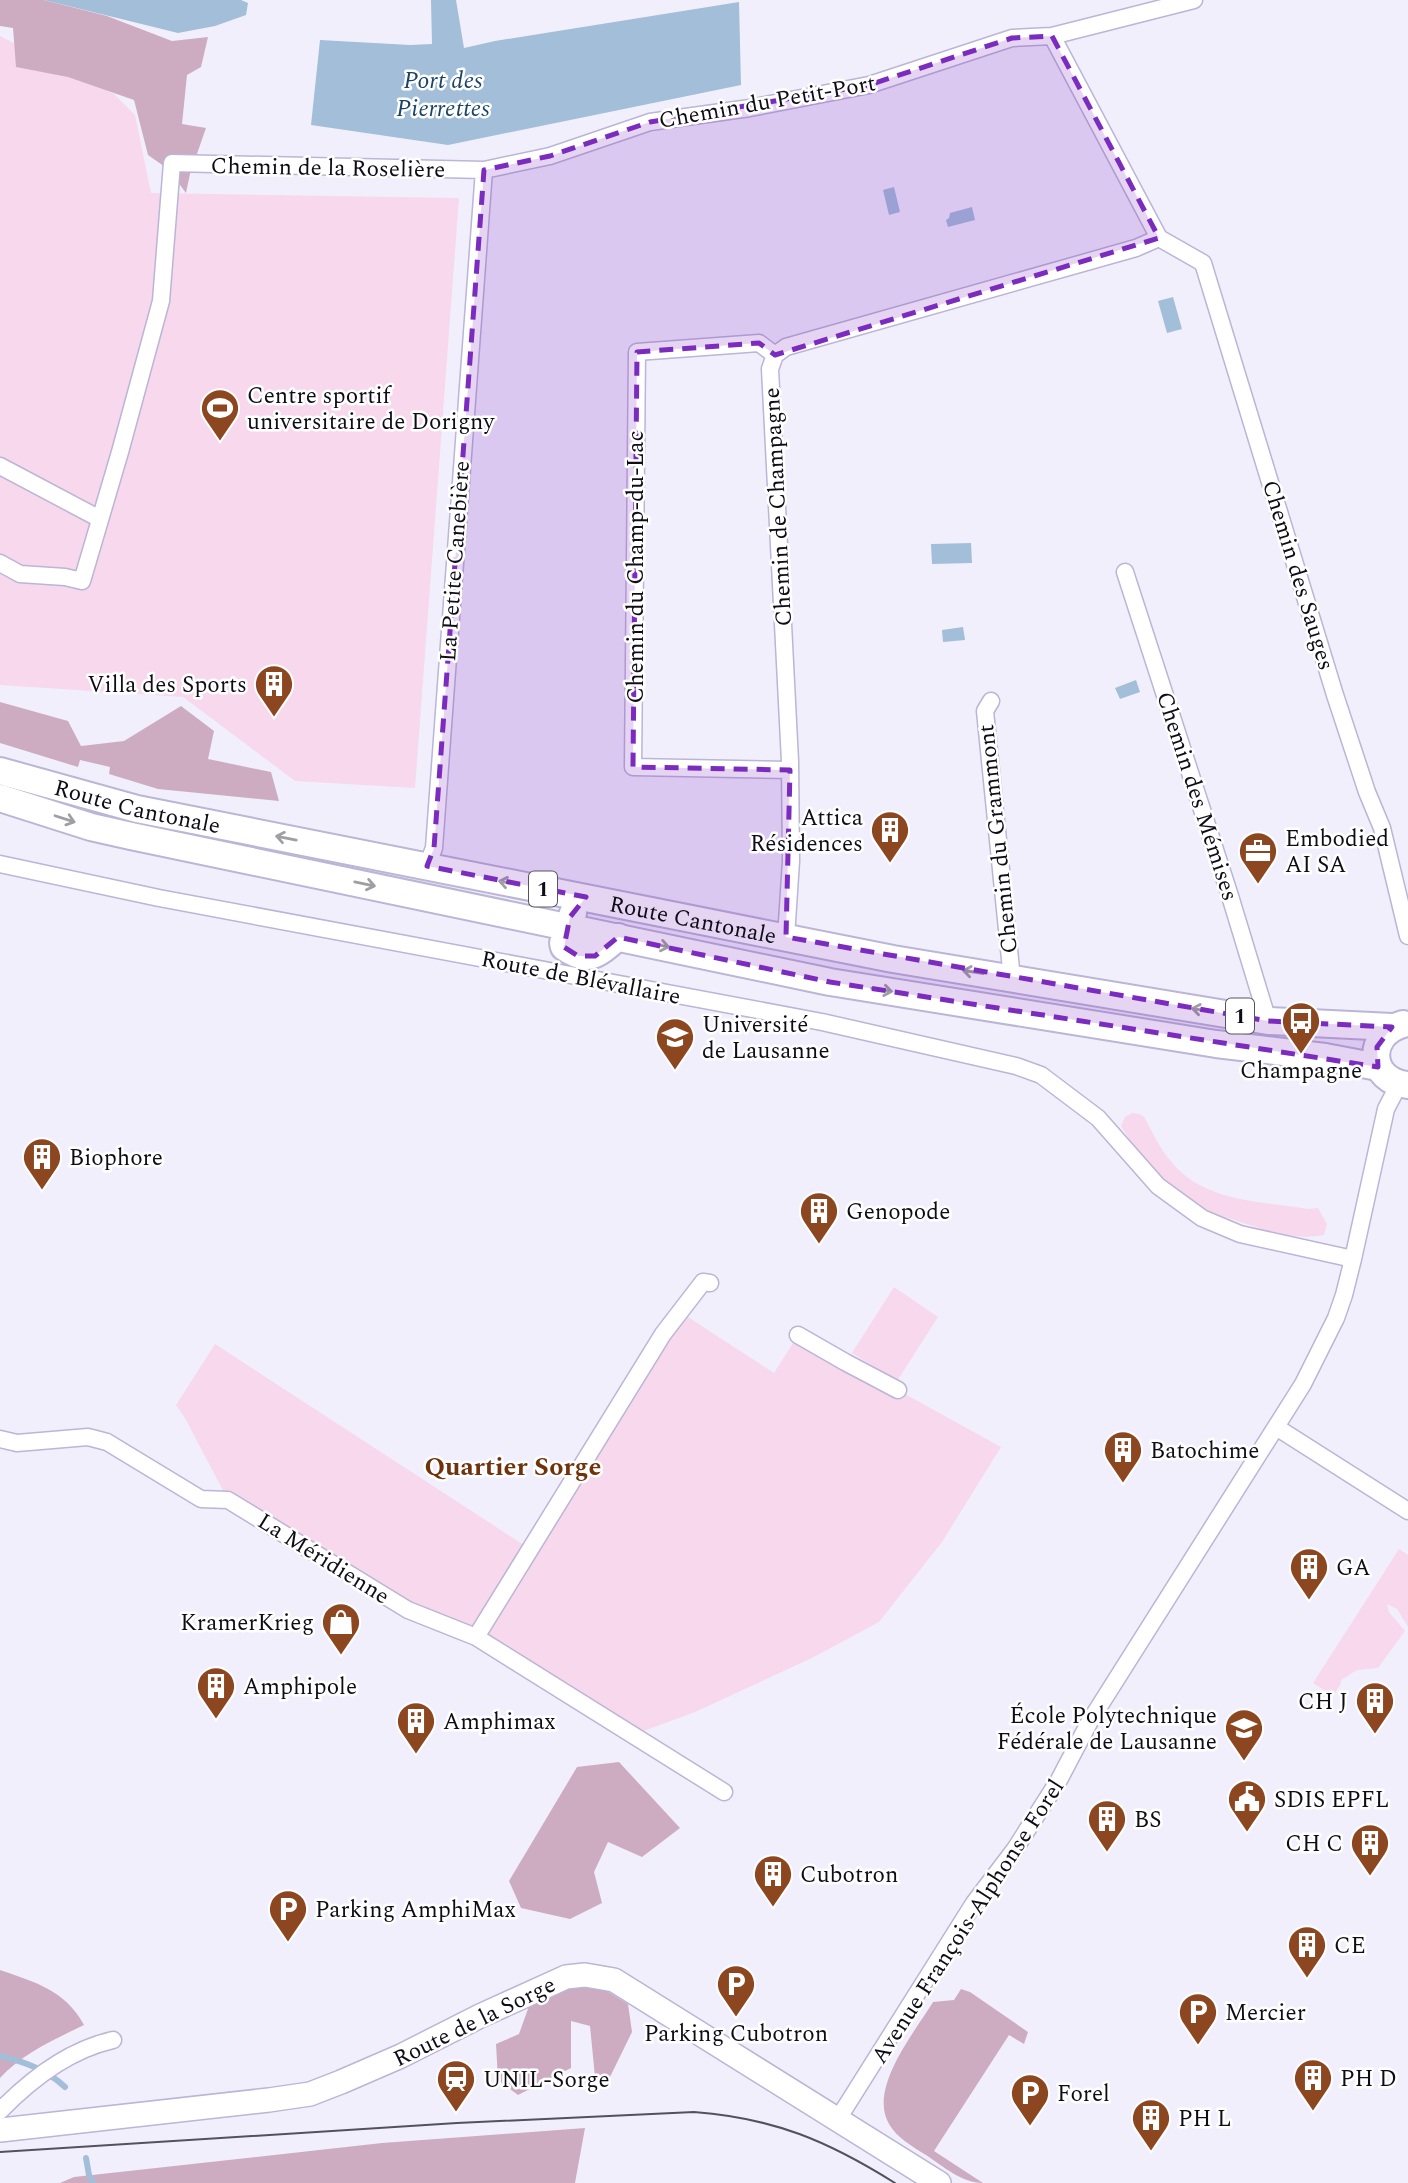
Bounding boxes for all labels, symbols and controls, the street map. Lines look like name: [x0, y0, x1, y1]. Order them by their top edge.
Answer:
water label: Port des Pierrettes: [396, 63, 490, 127]
street label: Chemin du Petit-Port: [656, 66, 878, 139]
street label: Chemin de la Roselière: [210, 149, 446, 188]
place label: Centre sportif universitaire de Dorigny: [247, 379, 495, 440]
sports icon: Centre sportif universitaire de Dorigny: [199, 387, 241, 442]
street label: Chemin de Champagne: [755, 387, 802, 627]
street label: Chemin du Champ-du-Lac: [619, 430, 654, 704]
street label: La Petite Canebière: [431, 460, 480, 663]
street label: Chemin des Sauges: [1252, 476, 1343, 675]
building icon: Villa des Sports: [253, 663, 295, 718]
place label: Villa des Sports: [88, 668, 247, 703]
street label: Chemin des Mémises: [1146, 687, 1247, 906]
street label: Chemin du Grammont: [969, 722, 1028, 955]
street label: Route Cantonale: [50, 771, 223, 844]
place label: Attica Résidences: [750, 801, 863, 862]
building icon: Attica Résidences: [869, 809, 911, 864]
one-way arrow: [54, 813, 76, 826]
place label: Embodied AI SA: [1285, 822, 1389, 883]
office icon: Embodied AI SA: [1237, 830, 1279, 885]
one-way arrow: [275, 831, 298, 845]
road number: 1: [529, 872, 557, 906]
one-way arrow: [498, 875, 521, 889]
one-way arrow: [353, 878, 376, 892]
street label: Route Cantonale: [606, 887, 779, 954]
one-way arrow: [647, 939, 670, 953]
street label: Route de Blévallaire: [478, 942, 683, 1015]
one-way arrow: [962, 965, 985, 978]
one-way arrow: [871, 984, 893, 997]
road number: 1: [1226, 998, 1254, 1034]
bus stop icon: Champagne: [1280, 1000, 1322, 1055]
one-way arrow: [1191, 1004, 1214, 1017]
place label: Université de Lausanne: [702, 1008, 830, 1069]
school or university icon: Université de Lausanne: [654, 1016, 696, 1071]
place label: Champagne: [1240, 1054, 1362, 1089]
building icon: Biophore: [21, 1136, 63, 1191]
place label: Biophore: [69, 1141, 163, 1176]
building icon: Genopode: [798, 1190, 840, 1245]
place label: Genopode: [846, 1195, 950, 1230]
building icon: Batochime: [1102, 1429, 1144, 1484]
place label: Batochime: [1150, 1434, 1259, 1469]
district label: Quartier Sorge: [425, 1447, 601, 1487]
street label: La Méridienne: [250, 1505, 396, 1614]
building icon: GA: [1288, 1546, 1330, 1601]
place label: GA: [1336, 1551, 1370, 1586]
shop icon: KramerKrieg: [320, 1601, 362, 1656]
place label: KramerKrieg: [180, 1606, 314, 1641]
building icon: Amphipole: [195, 1665, 237, 1720]
place label: Amphipole: [243, 1670, 357, 1705]
building icon: CH J: [1354, 1680, 1396, 1735]
place label: CH J: [1298, 1685, 1348, 1720]
place label: École Polytechnique Fédérale de Lausanne: [997, 1699, 1217, 1760]
building icon: Amphimax: [395, 1700, 437, 1755]
place label: Amphimax: [443, 1705, 556, 1740]
school or university icon: École Polytechnique Fédérale de Lausanne: [1223, 1707, 1265, 1762]
street label: Avenue François-Alphonse Forel: [863, 1773, 1074, 2071]
public building icon: SDIS EPFL: [1226, 1778, 1268, 1833]
place label: SDIS EPFL: [1274, 1783, 1389, 1818]
building icon: BS: [1086, 1798, 1128, 1853]
place label: BS: [1134, 1803, 1161, 1838]
building icon: CH C: [1349, 1822, 1391, 1877]
place label: CH C: [1285, 1827, 1343, 1862]
building icon: Cubotron: [752, 1853, 794, 1908]
place label: Cubotron: [800, 1858, 898, 1893]
parking icon: Parking AmphiMax: [267, 1888, 309, 1943]
place label: Parking AmphiMax: [315, 1893, 516, 1928]
building icon: CE: [1286, 1924, 1328, 1979]
place label: CE: [1334, 1929, 1366, 1964]
parking icon: Parking Cubotron: [715, 1963, 757, 2018]
street label: Route de la Sorge: [388, 1968, 562, 2077]
parking icon: Mercier: [1177, 1991, 1219, 2046]
place label: Mercier: [1225, 1996, 1306, 2031]
place label: Parking Cubotron: [644, 2017, 828, 2052]
building icon: PH D: [1292, 2057, 1334, 2112]
station icon: UNIL-Sorge: [435, 2058, 477, 2113]
place label: PH D: [1340, 2062, 1397, 2097]
place label: UNIL-Sorge: [483, 2063, 610, 2098]
parking icon: Forel: [1009, 2072, 1051, 2127]
place label: Forel: [1057, 2077, 1110, 2112]
building icon: PH L: [1130, 2097, 1172, 2152]
place label: PH L: [1178, 2102, 1232, 2137]

